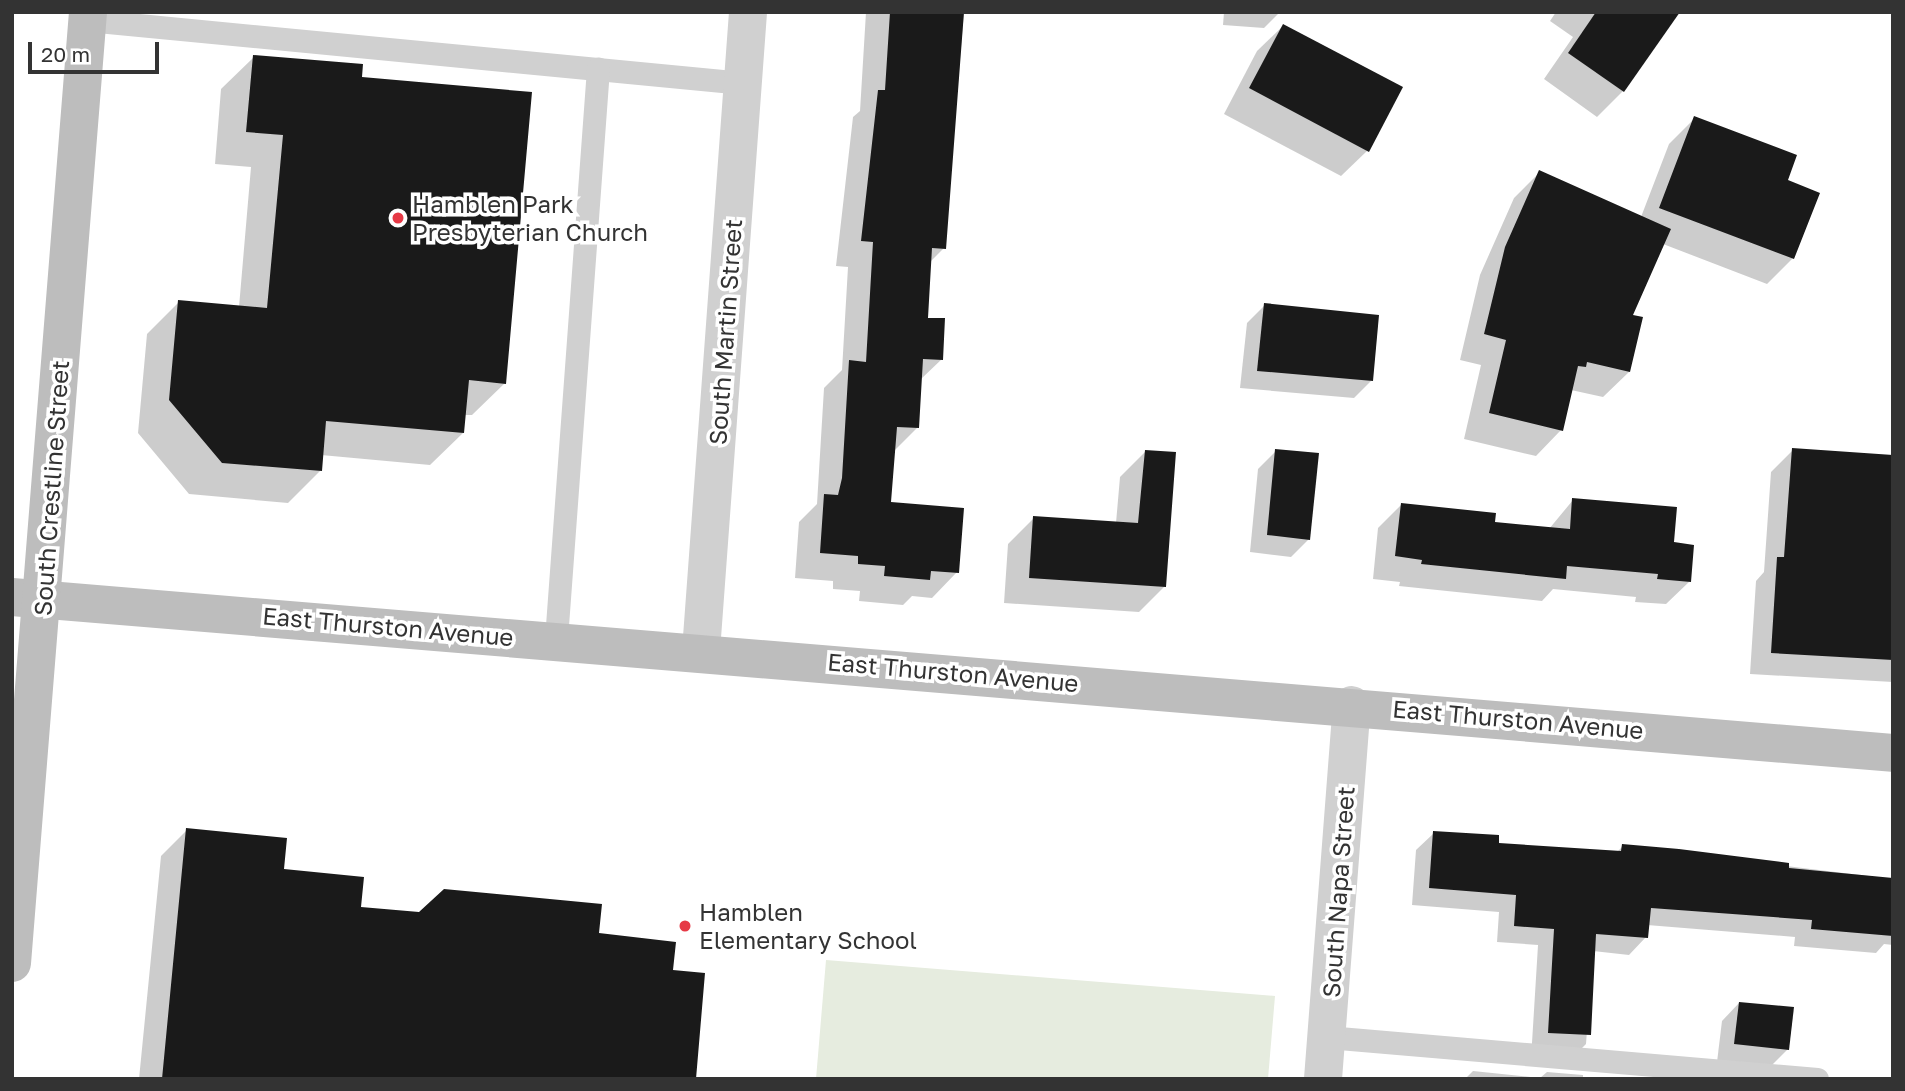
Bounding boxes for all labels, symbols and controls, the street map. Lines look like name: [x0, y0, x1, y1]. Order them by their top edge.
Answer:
scale bar: [32, 28, 163, 72]
text: 20 m: [41, 41, 90, 67]
place label: Hamblen Park Presbyterian Church: [412, 190, 648, 246]
marker: Hamblen Park Presbyterian Church: [390, 210, 406, 226]
street label: South Martin Street: [703, 218, 747, 446]
street label: South Crestline Street: [28, 359, 74, 617]
street label: East Thurston Avenue: [261, 601, 515, 651]
street label: East Thurston Avenue: [826, 647, 1080, 697]
street label: East Thurston Avenue: [1391, 694, 1645, 744]
street label: South Napa Street: [1316, 785, 1360, 999]
place label: Hamblen Elementary School: [699, 898, 917, 954]
marker: Hamblen Elementary School: [677, 918, 693, 934]

